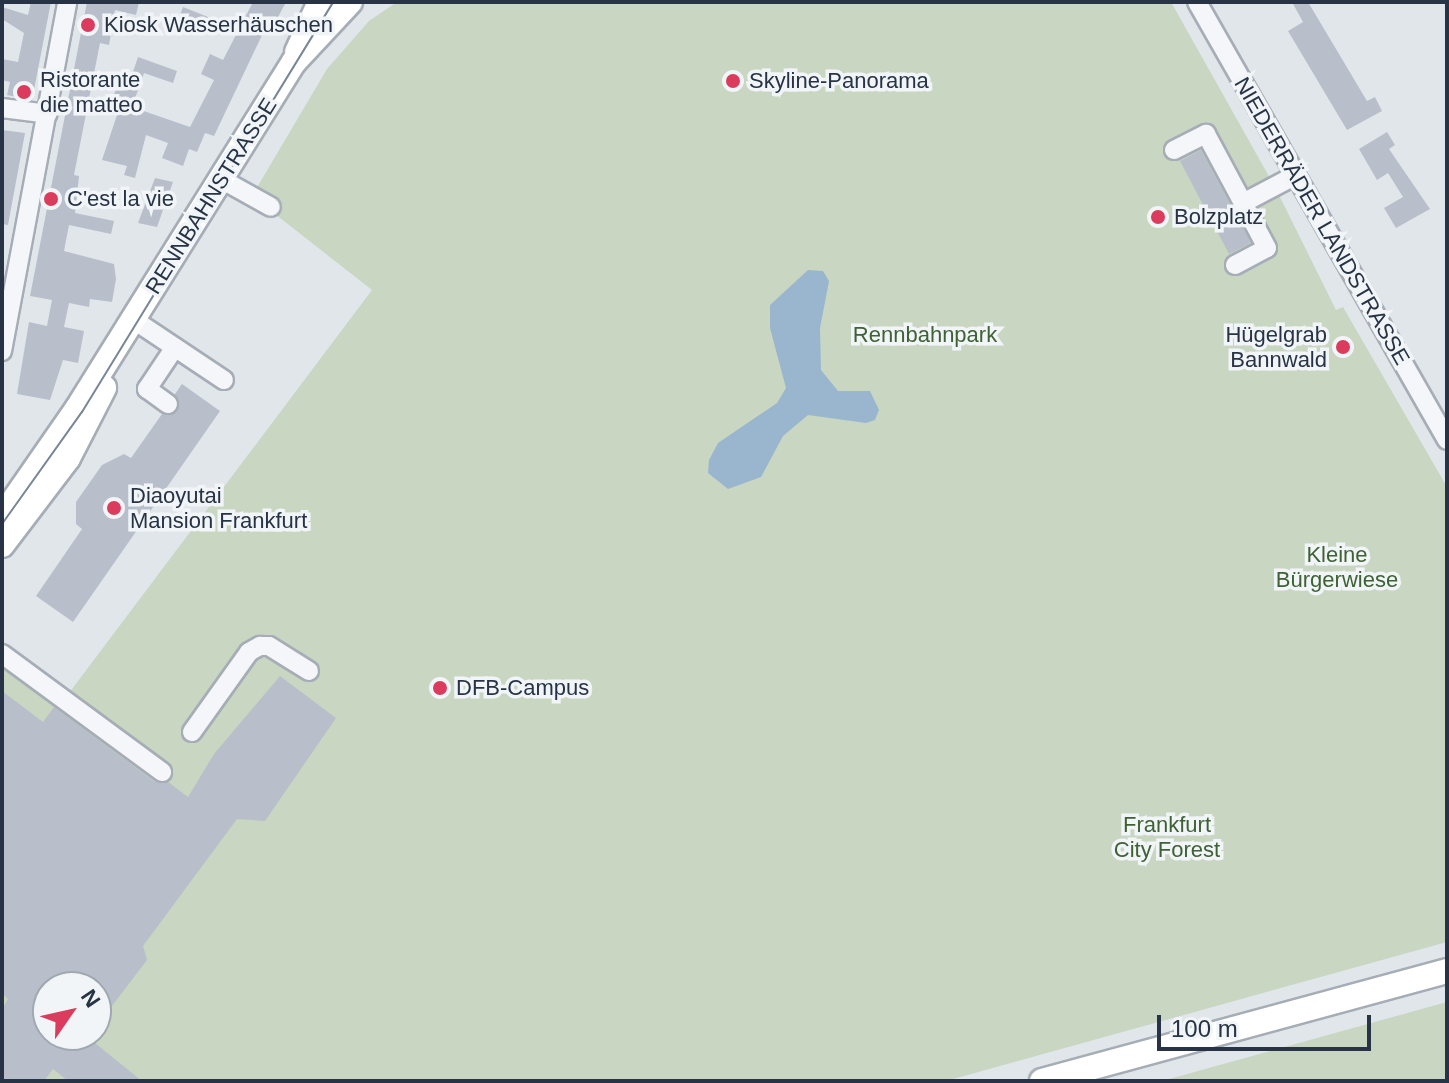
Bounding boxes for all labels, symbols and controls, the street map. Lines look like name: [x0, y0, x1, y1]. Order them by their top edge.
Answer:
place label: Kiosk Wasserhäuschen: [104, 12, 333, 38]
marker: Kiosk Wasserhäuschen: [79, 16, 97, 34]
place label: Ristorante die matteo: [40, 66, 143, 118]
place label: Skyline-Panorama: [749, 68, 929, 94]
marker: Skyline-Panorama: [724, 72, 742, 90]
street label: NIEDERRÄDER LANDSTRASSE: [1229, 73, 1415, 369]
marker: Ristorante die matteo: [15, 83, 33, 101]
street label: RENNBAHNSTRASSE: [140, 93, 282, 299]
place label: C'est la vie: [67, 186, 174, 212]
marker: C'est la vie: [42, 190, 60, 208]
place label: Bolzplatz: [1174, 204, 1263, 230]
marker: Bolzplatz: [1149, 208, 1167, 226]
place label: Hügelgrab Bannwald: [1225, 321, 1327, 372]
park label: Rennbahnpark: [853, 322, 997, 348]
marker: Hügelgrab Bannwald: [1334, 338, 1352, 356]
place label: Diaoyutai Mansion Frankfurt: [130, 482, 307, 534]
marker: Diaoyutai Mansion Frankfurt: [105, 499, 123, 517]
park label: Kleine Bürgerwiese: [1276, 541, 1398, 592]
place label: DFB-Campus: [456, 675, 589, 701]
marker: DFB-Campus: [431, 679, 449, 697]
park label: Frankfurt City Forest: [1114, 811, 1220, 862]
north arrow: [32, 971, 112, 1051]
text: N: [76, 985, 105, 1012]
scale bar: [1161, 999, 1375, 1049]
text: 100 m: [1171, 1015, 1238, 1042]

